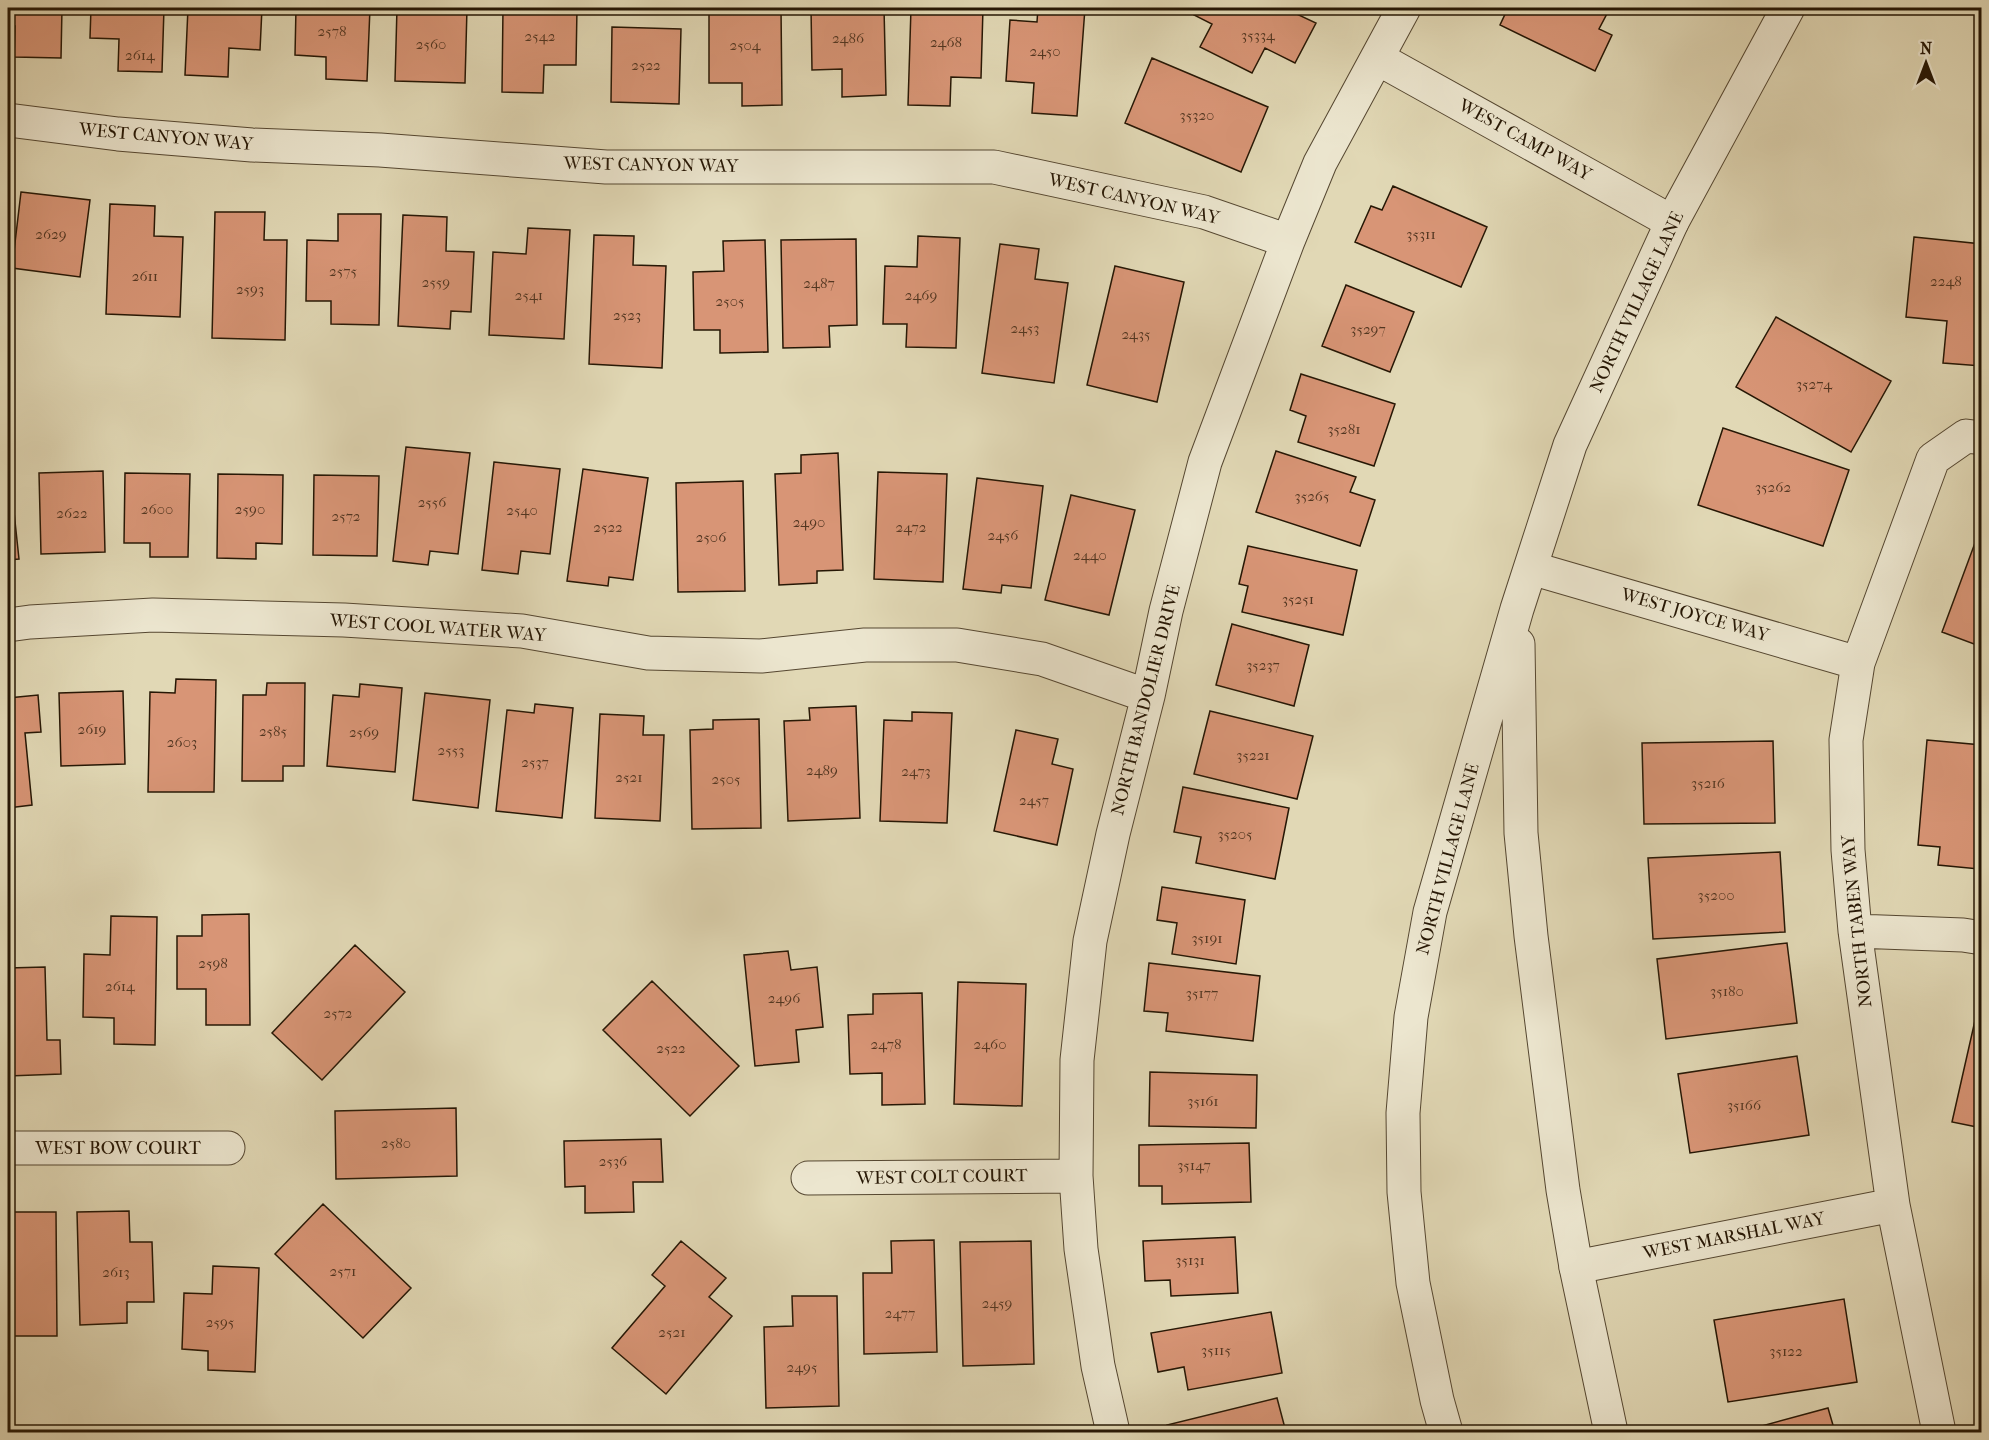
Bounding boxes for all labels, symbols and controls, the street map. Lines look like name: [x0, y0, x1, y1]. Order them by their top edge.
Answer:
house number: 2578: [318, 22, 346, 40]
house number: 35334: [1241, 26, 1276, 44]
house number: 2542: [525, 27, 556, 45]
house number: 2486: [832, 29, 865, 47]
house number: 2468: [930, 33, 962, 51]
north arrow: [1896, 33, 1956, 93]
house number: 2560: [416, 35, 446, 53]
house number: 2504: [729, 36, 762, 54]
text: N: [1920, 39, 1933, 58]
house number: 2450: [1030, 42, 1060, 60]
house number: 2614: [125, 46, 156, 64]
house number: 2522: [631, 56, 661, 74]
street label: WEST CAMP WAY: [1454, 94, 1596, 186]
house number: 35320: [1180, 106, 1214, 124]
street label: WEST CANYON WAY: [77, 119, 255, 155]
street label: WEST CANYON WAY: [562, 153, 739, 177]
street label: WEST CANYON WAY: [1045, 169, 1222, 229]
street label: NORTH VILLAGE LANE: [1586, 208, 1688, 396]
house number: 2629: [35, 225, 67, 243]
house number: 35311: [1406, 225, 1436, 243]
house number: 2575: [329, 262, 357, 280]
house number: 2611: [132, 267, 158, 285]
house number: 2248: [1930, 272, 1962, 290]
house number: 2559: [422, 273, 450, 291]
house number: 2487: [803, 274, 835, 292]
house number: 2593: [236, 280, 264, 298]
house number: 2541: [515, 286, 543, 304]
house number: 2469: [905, 286, 937, 304]
house number: 2505: [716, 292, 744, 310]
house number: 2523: [613, 306, 641, 324]
house number: 2453: [1011, 319, 1039, 337]
house number: 35297: [1350, 320, 1386, 338]
house number: 2435: [1121, 325, 1151, 343]
house number: 35274: [1796, 375, 1833, 393]
house number: 35281: [1327, 420, 1361, 438]
house number: 35262: [1755, 478, 1791, 496]
house number: 35265: [1295, 487, 1329, 505]
house number: 2556: [418, 493, 447, 511]
house number: 2600: [141, 500, 173, 518]
house number: 2590: [235, 500, 265, 518]
house number: 2540: [506, 501, 538, 519]
house number: 2622: [56, 504, 88, 522]
house number: 2572: [331, 507, 361, 525]
house number: 2490: [793, 513, 825, 531]
house number: 2522: [593, 518, 623, 536]
house number: 2472: [895, 518, 927, 536]
house number: 2456: [988, 526, 1019, 544]
house number: 2506: [696, 528, 727, 546]
house number: 2440: [1073, 546, 1107, 564]
street label: NORTH BANDOLIER DRIVE: [1107, 582, 1185, 818]
street label: WEST JOYCE WAY: [1618, 584, 1772, 646]
house number: 35251: [1282, 590, 1314, 608]
street label: WEST COOL WATER WAY: [328, 610, 548, 646]
house number: 35237: [1246, 656, 1280, 674]
house number: 2619: [78, 720, 107, 738]
house number: 2585: [259, 722, 287, 740]
house number: 2569: [349, 723, 379, 741]
house number: 2603: [167, 733, 197, 751]
house number: 2553: [438, 741, 464, 759]
house number: 35221: [1236, 746, 1270, 764]
house number: 2537: [521, 753, 549, 771]
house number: 2489: [806, 761, 838, 779]
street label: NORTH VILLAGE LANE: [1412, 761, 1484, 957]
house number: 2473: [901, 762, 931, 780]
house number: 2521: [615, 768, 643, 786]
house number: 2505: [712, 770, 740, 788]
house number: 35216: [1691, 774, 1726, 792]
house number: 2457: [1019, 791, 1049, 809]
house number: 35205: [1217, 825, 1253, 843]
street label: NORTH TABEN WAY: [1837, 833, 1877, 1008]
house number: 35200: [1698, 886, 1734, 904]
house number: 35191: [1191, 929, 1223, 947]
house number: 2598: [198, 954, 228, 972]
house number: 2614: [105, 977, 136, 995]
house number: 35180: [1710, 982, 1744, 1000]
house number: 35177: [1186, 984, 1218, 1002]
house number: 2496: [768, 989, 801, 1007]
house number: 2572: [323, 1004, 353, 1022]
house number: 2478: [871, 1035, 901, 1053]
house number: 2460: [974, 1035, 1006, 1053]
house number: 2522: [656, 1039, 686, 1057]
house number: 35161: [1187, 1092, 1219, 1110]
house number: 35166: [1727, 1096, 1762, 1114]
house number: 2580: [381, 1134, 411, 1152]
street label: WEST BOW COURT: [34, 1138, 202, 1159]
house number: 2536: [599, 1152, 628, 1170]
house number: 35147: [1177, 1156, 1211, 1174]
street label: WEST COLT COURT: [855, 1165, 1029, 1189]
street label: WEST MARSHAL WAY: [1640, 1208, 1827, 1264]
house number: 35131: [1175, 1251, 1205, 1269]
house number: 2571: [330, 1262, 356, 1280]
house number: 2613: [102, 1263, 130, 1281]
house number: 2459: [982, 1294, 1012, 1312]
house number: 2477: [885, 1304, 915, 1322]
house number: 2595: [206, 1313, 234, 1331]
house number: 2521: [658, 1323, 686, 1341]
house number: 35115: [1201, 1341, 1231, 1359]
house number: 35122: [1769, 1342, 1803, 1360]
house number: 2495: [787, 1358, 817, 1376]

